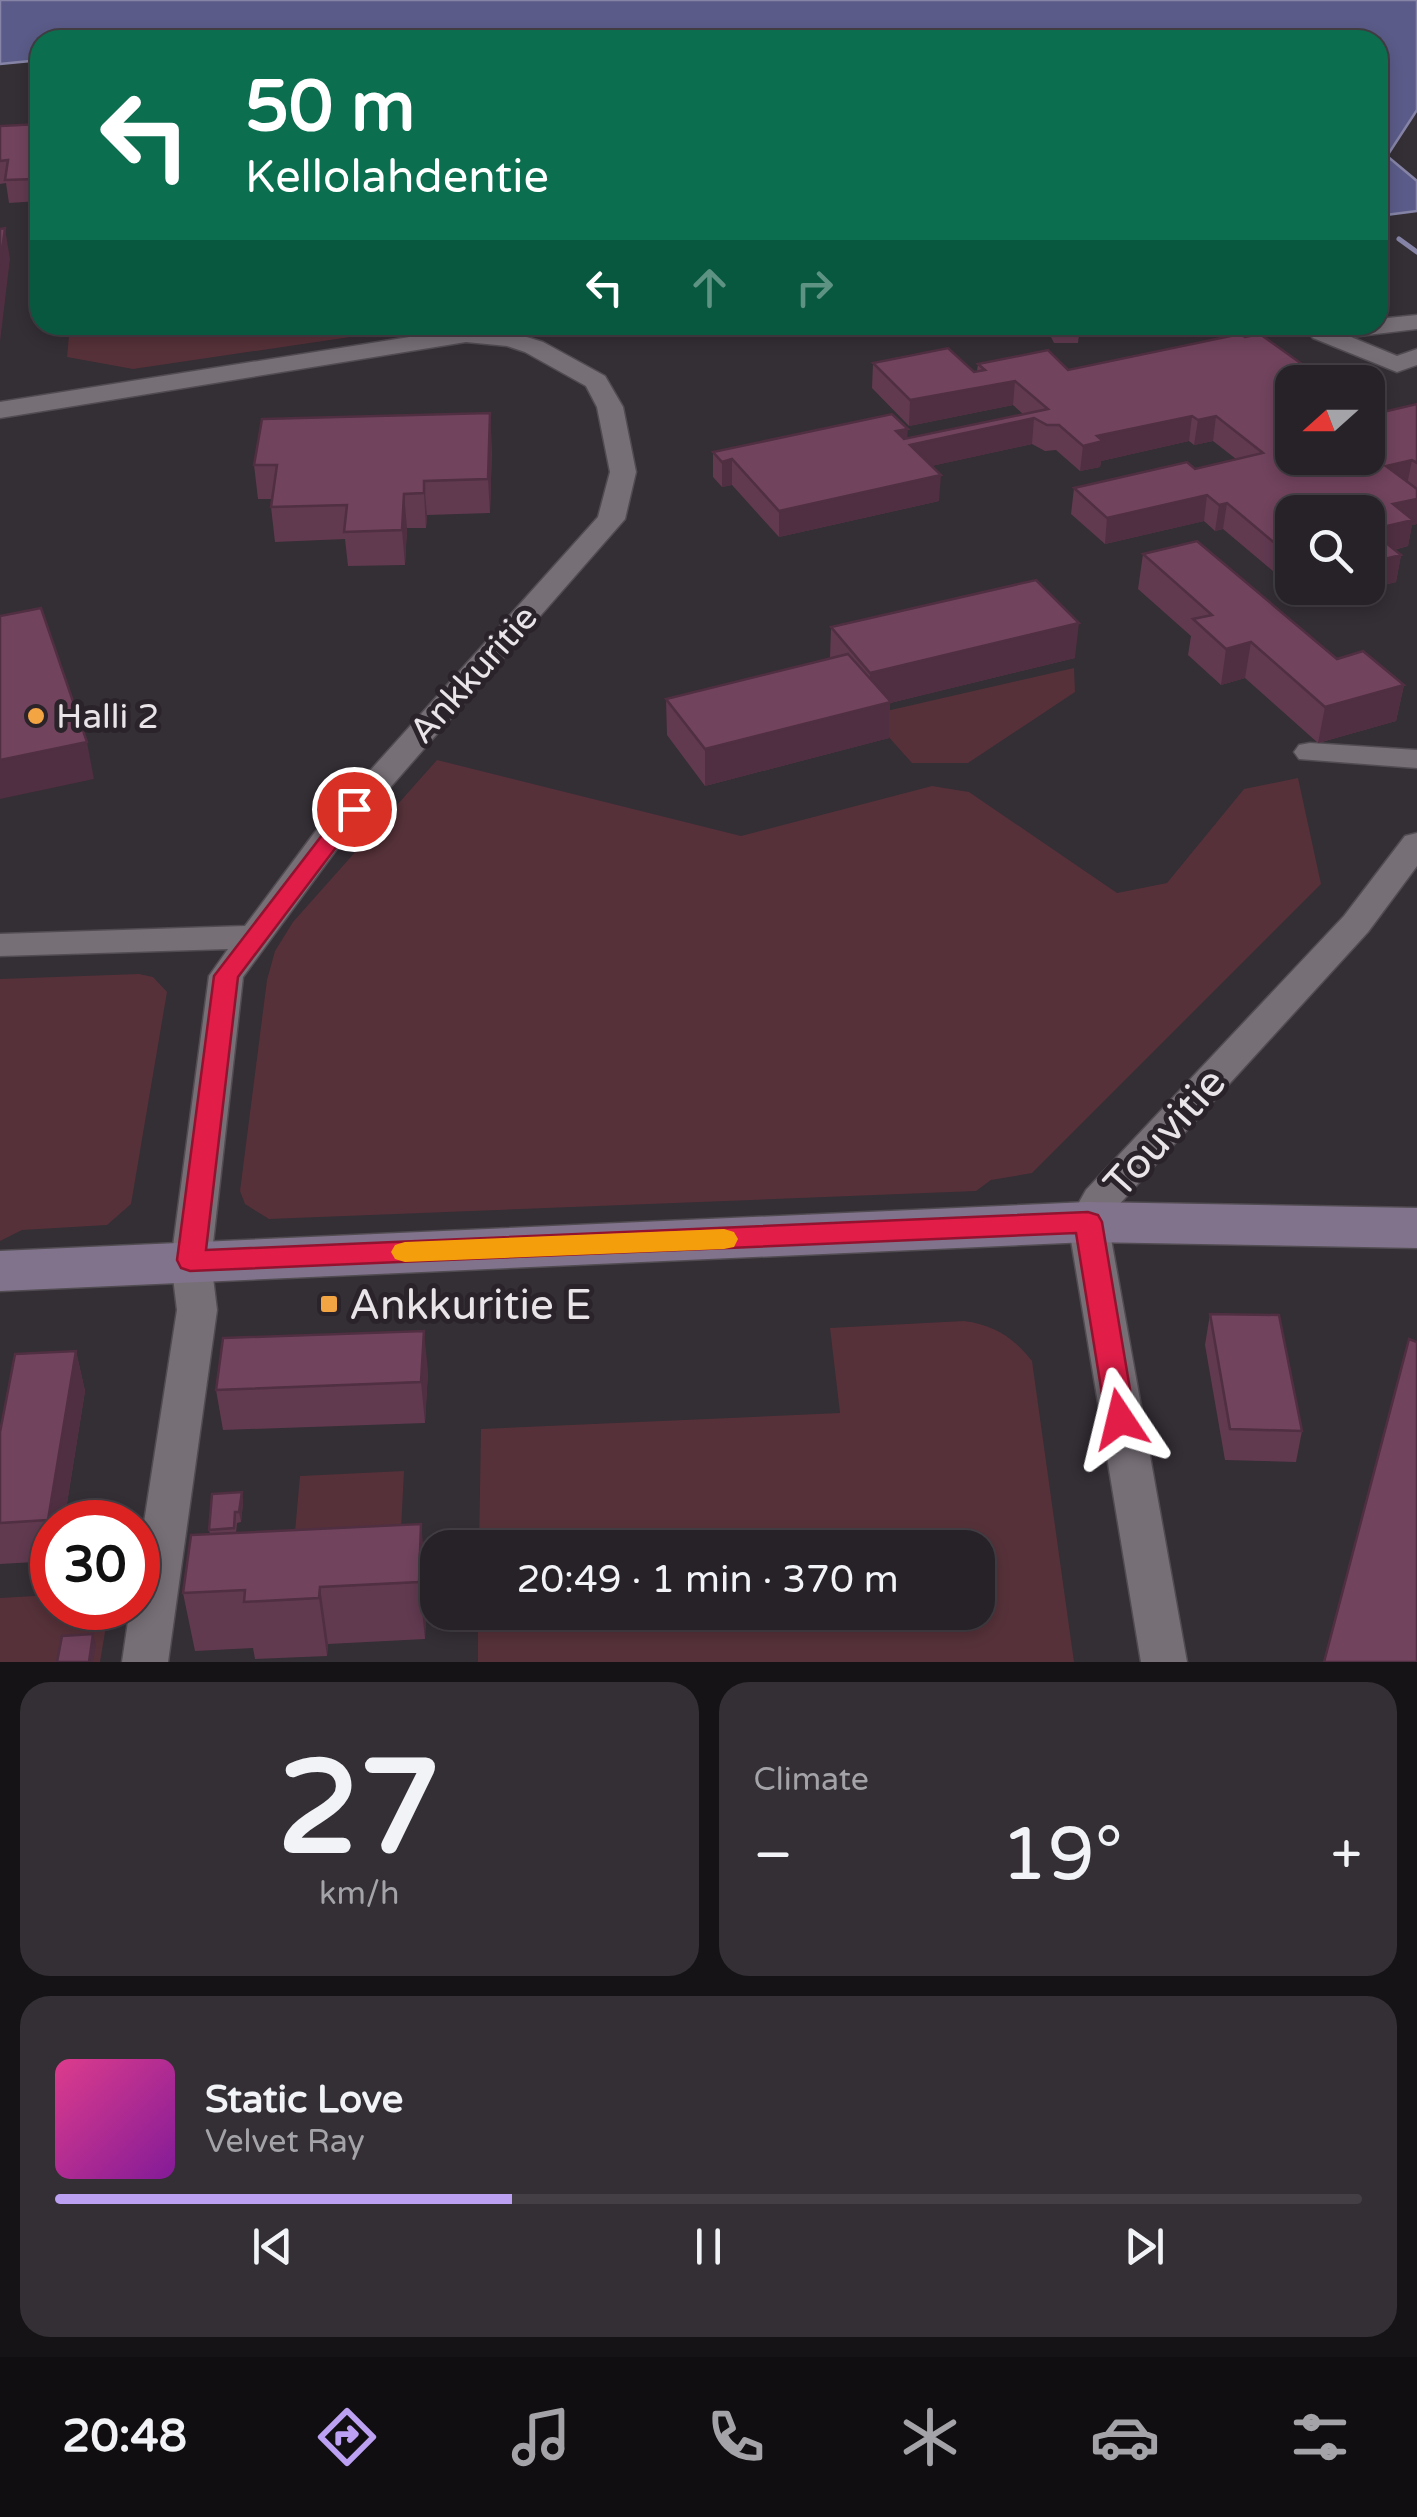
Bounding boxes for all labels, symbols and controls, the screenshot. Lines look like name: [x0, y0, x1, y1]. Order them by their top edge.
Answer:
text: 50 m: [245, 66, 415, 150]
icon: left: [80, 70, 210, 200]
text: Kellolahdentie: [245, 151, 549, 205]
icon: left: [577, 260, 632, 315]
icon: ahead: [682, 260, 737, 315]
icon: right: [787, 260, 842, 315]
north arrow: [1275, 365, 1385, 475]
map controls: [1275, 365, 1385, 605]
button: search: [1275, 495, 1385, 605]
street label: Ankkuritie: [401, 597, 546, 752]
place label: Halli 2: [56, 696, 159, 738]
marker: Halli 2: [25, 705, 47, 727]
pin: [312, 767, 397, 852]
icon: arrive: [327, 782, 382, 837]
street label: Touvitie: [1094, 1058, 1237, 1208]
place label: Ankkuritie E: [349, 1280, 592, 1331]
marker: Ankkuritie E: [318, 1293, 340, 1315]
position arrow: [1068, 1367, 1172, 1471]
speed limit sign: 30: [30, 1500, 160, 1630]
text: 20:49 · 1 min · 370 m: [516, 1557, 899, 1603]
text: 27: [278, 1732, 441, 1888]
text: Climate: [754, 1761, 869, 1799]
text: 19°: [1001, 1810, 1123, 1900]
text: −: [754, 1823, 793, 1889]
text: +: [1331, 1823, 1362, 1889]
text: km/h: [319, 1875, 399, 1913]
text: Static Love: [205, 2077, 403, 2123]
text: Velvet Ray: [205, 2123, 365, 2161]
icon: previous: [245, 2219, 300, 2274]
icon: pause: [681, 2219, 736, 2274]
icon: next: [1117, 2219, 1172, 2274]
icon: directions: [312, 2402, 382, 2472]
icon: music: [506, 2402, 576, 2472]
icon: phone: [701, 2402, 771, 2472]
icon: climate: [895, 2402, 965, 2472]
icon: car: [1090, 2402, 1160, 2472]
icon: filters: [1285, 2402, 1355, 2472]
text: 20:48: [62, 2410, 187, 2464]

